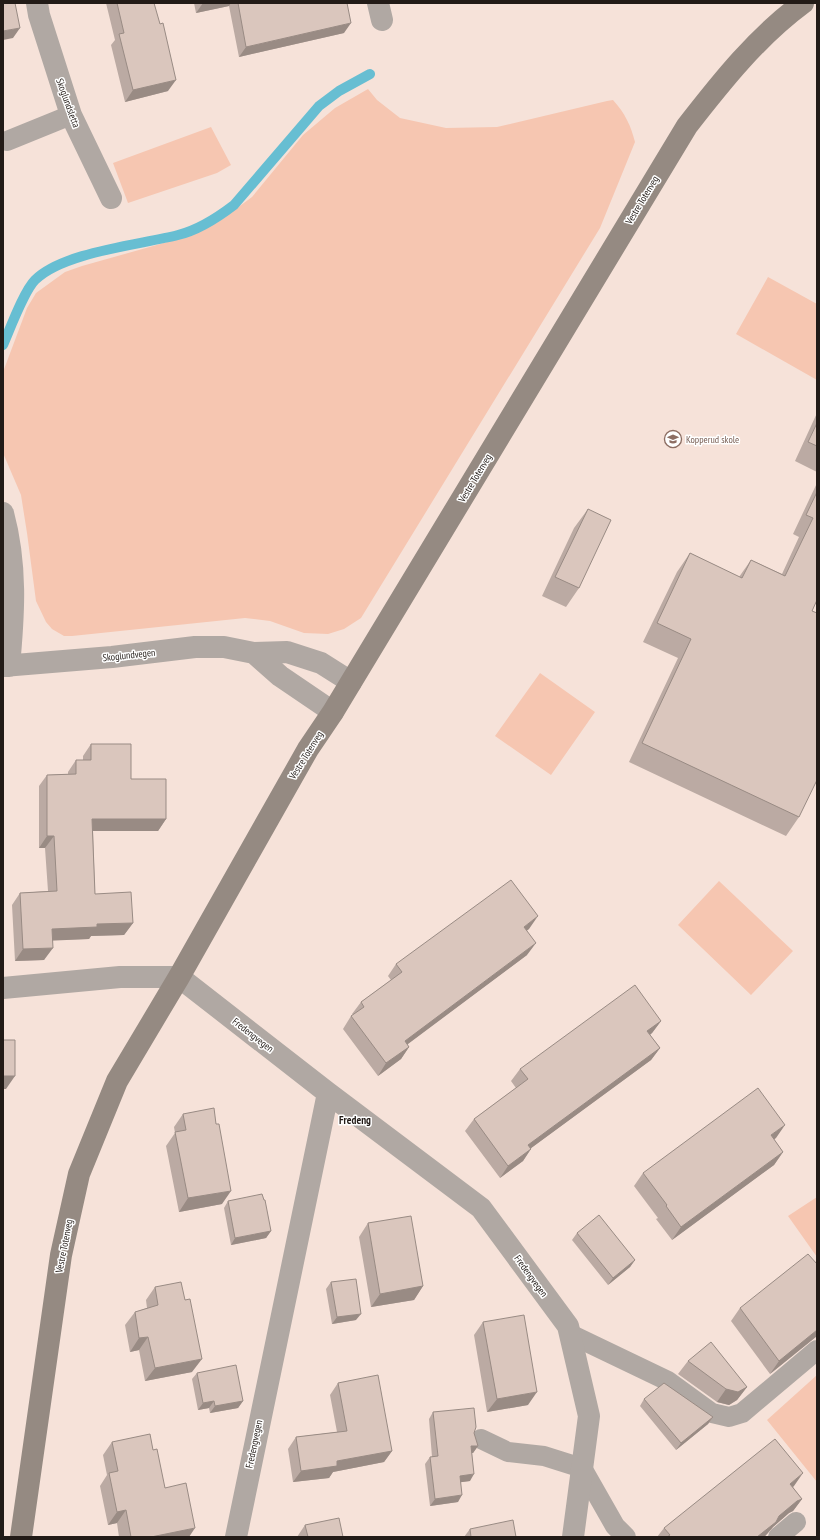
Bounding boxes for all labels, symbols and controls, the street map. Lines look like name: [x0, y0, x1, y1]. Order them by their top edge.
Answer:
street label: Skoglundsletta: [53, 77, 83, 129]
street label: Vestre Totenveg: [622, 173, 662, 227]
school or university icon: Kopperud skole: [663, 429, 683, 449]
place label: Kopperud skole: [686, 433, 739, 446]
street label: Vestre Totenveg: [455, 451, 495, 505]
street label: Skoglundvegen: [102, 646, 156, 664]
street label: Vestre Totenveg: [286, 729, 326, 782]
street label: Fredengvegen: [230, 1015, 276, 1055]
district label: Fredeng: [339, 1113, 371, 1127]
street label: Vestre Totenveg: [52, 1218, 76, 1275]
street label: Fredengvegen: [511, 1252, 551, 1300]
street label: Fredengvegen: [243, 1419, 265, 1469]

